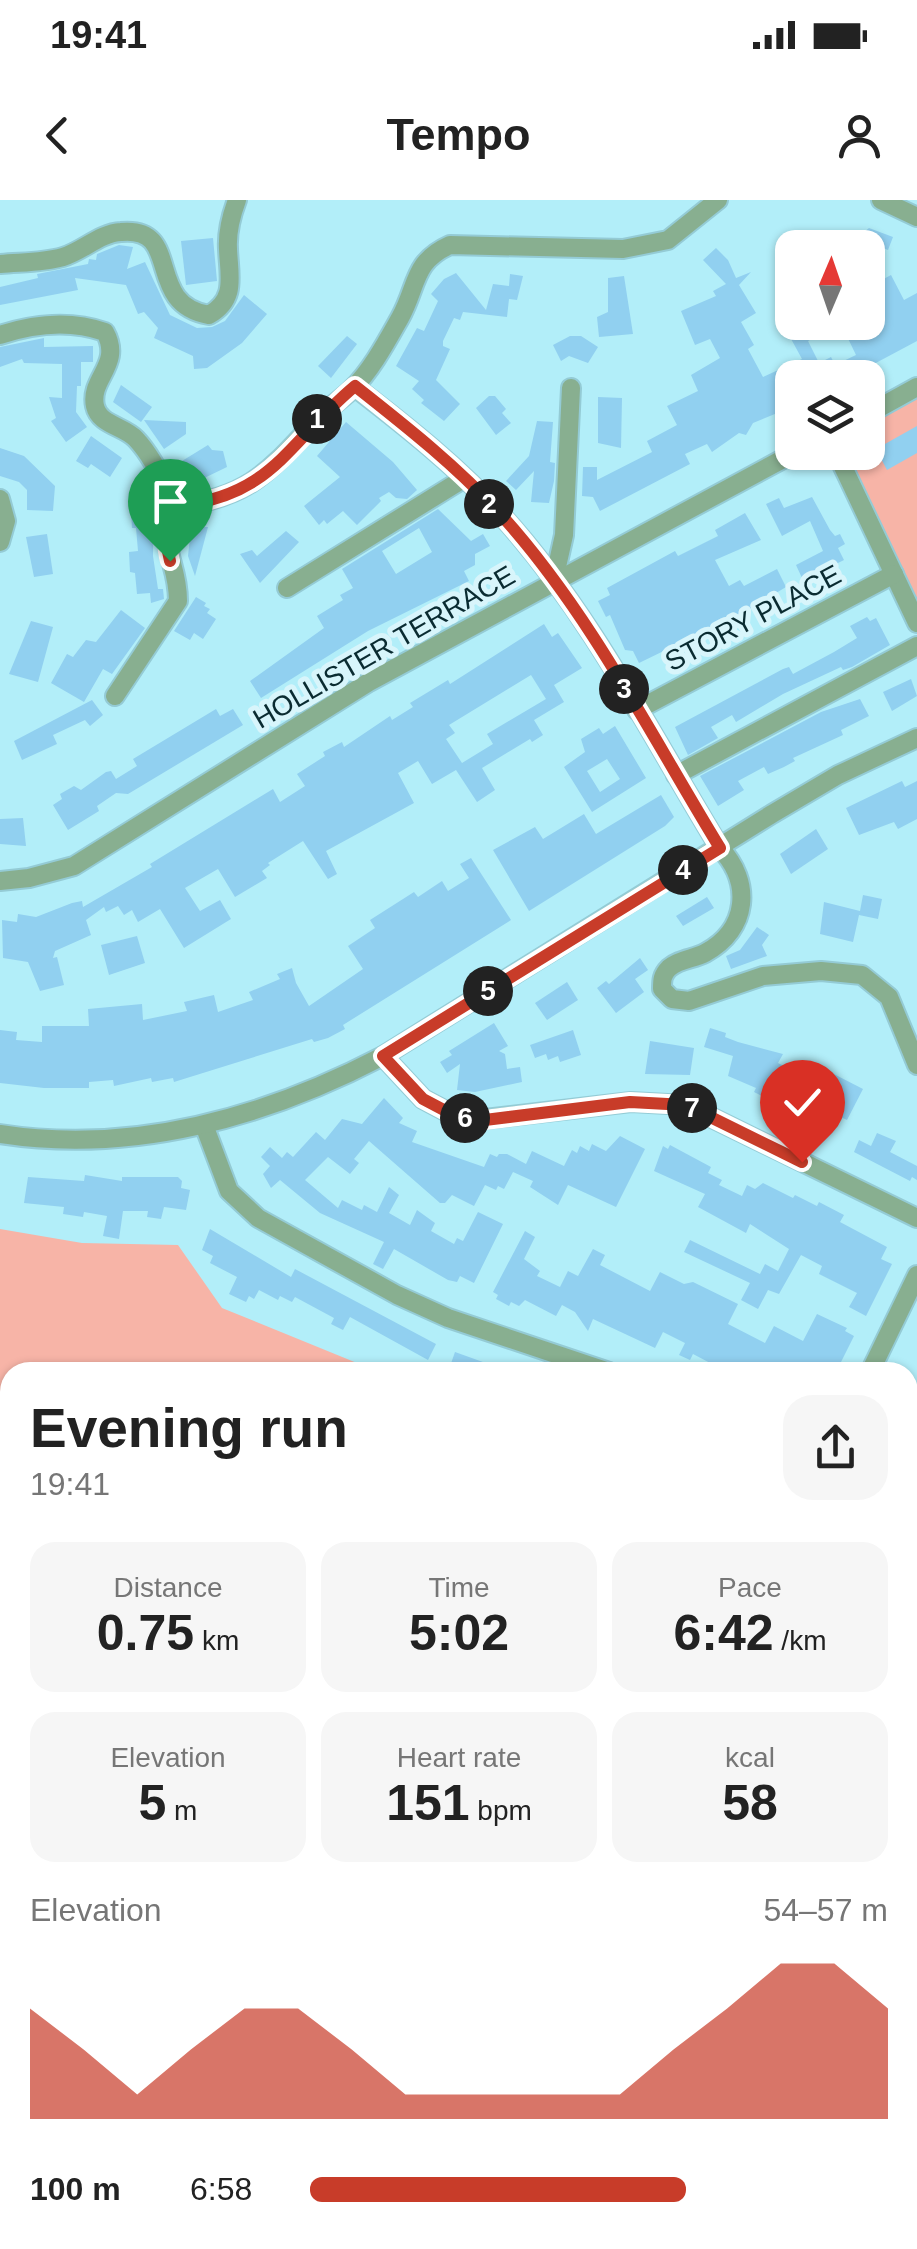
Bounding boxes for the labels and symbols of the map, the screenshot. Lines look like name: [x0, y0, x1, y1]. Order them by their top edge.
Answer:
north arrow: [775, 230, 885, 340]
pin: 1: [292, 394, 342, 444]
pin: [128, 459, 213, 562]
pin: 2: [464, 479, 514, 529]
street label: HOLLISTER TERRACE: [248, 559, 520, 735]
street label: STORY PLACE: [660, 559, 846, 677]
pin: 3: [599, 664, 649, 714]
pin: 4: [658, 845, 708, 895]
pin: 5: [463, 966, 513, 1016]
pin: [760, 1060, 845, 1163]
pin: 7: [667, 1083, 717, 1133]
pin: 6: [440, 1093, 490, 1143]

